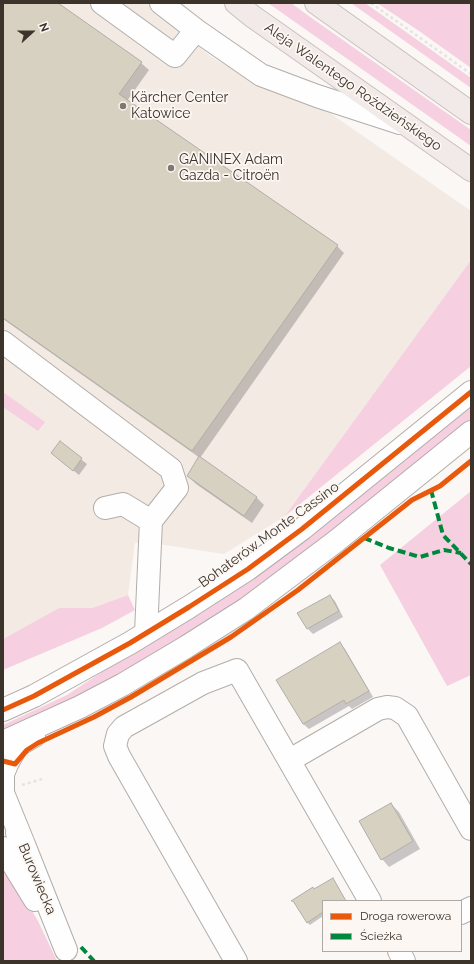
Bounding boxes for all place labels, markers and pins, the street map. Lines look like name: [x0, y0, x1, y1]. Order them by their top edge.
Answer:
place label: Kärcher Center Katowice: [131, 90, 228, 122]
marker: Kärcher Center Katowice: [118, 101, 128, 111]
place label: GANINEX Adam Gazda - Citroën: [179, 152, 283, 184]
marker: GANINEX Adam Gazda - Citroën: [166, 163, 176, 173]

